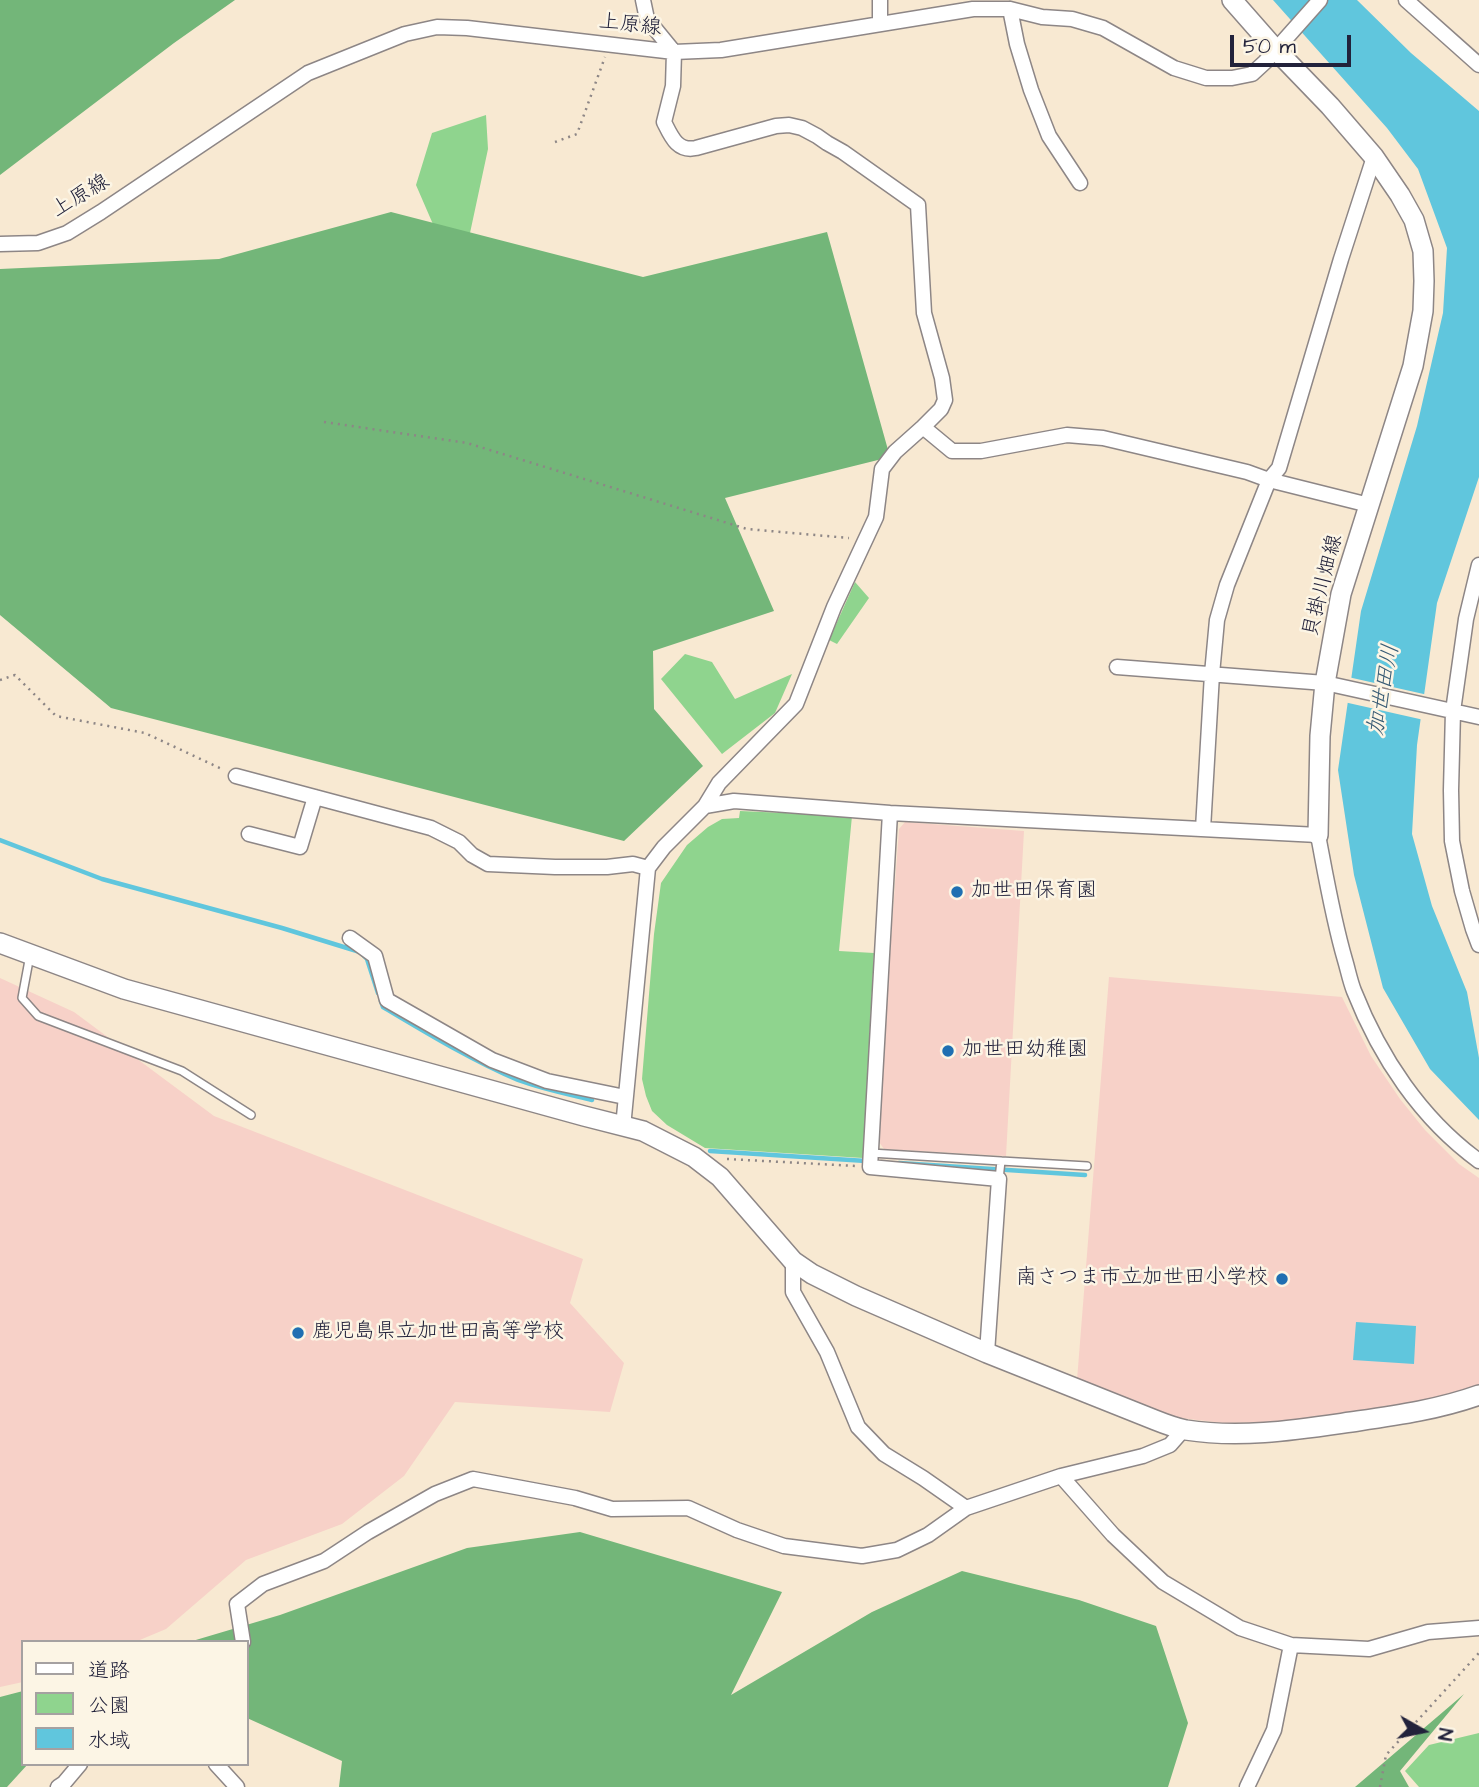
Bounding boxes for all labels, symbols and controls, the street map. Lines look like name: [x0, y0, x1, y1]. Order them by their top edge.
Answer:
street label: 上原線: [597, 10, 663, 42]
scale bar: [1234, 21, 1355, 65]
text: 50 m: [1243, 32, 1296, 61]
street label: 上原線: [48, 170, 114, 224]
street label: 貝掛川畑線: [1299, 532, 1349, 640]
water label: 加世田川: [1363, 642, 1407, 738]
place label: 加世田保育園: [971, 879, 1097, 905]
marker: 加世田保育園: [949, 884, 965, 900]
place label: 加世田幼稚園: [962, 1038, 1088, 1064]
marker: 加世田幼稚園: [940, 1043, 956, 1059]
place label: 南さつま市立加世田小学校: [1016, 1266, 1268, 1292]
marker: 南さつま市立加世田小学校: [1274, 1271, 1290, 1287]
place label: 鹿児島県立加世田高等学校: [312, 1320, 564, 1346]
marker: 鹿児島県立加世田高等学校: [290, 1325, 306, 1341]
legend: [21, 1640, 248, 1766]
text: 道路: [88, 1656, 130, 1685]
text: 公園: [88, 1691, 130, 1720]
north arrow: [1388, 1696, 1458, 1766]
text: 水域: [88, 1726, 130, 1755]
text: N: [1430, 1726, 1459, 1742]

